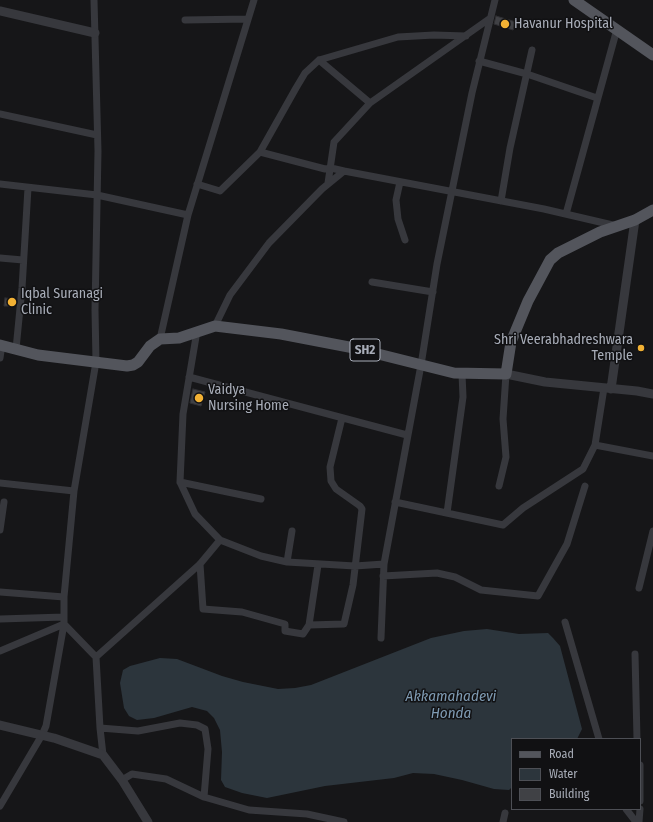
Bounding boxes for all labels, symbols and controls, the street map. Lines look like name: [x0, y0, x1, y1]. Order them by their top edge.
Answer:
place label: Havanur Hospital: [514, 16, 613, 32]
marker: Havanur Hospital: [499, 18, 511, 30]
place label: Iqbal Suranagi Clinic: [21, 286, 103, 318]
marker: Iqbal Suranagi Clinic: [6, 296, 18, 308]
place label: Shri Veerabhadreshwara Temple: [494, 332, 633, 364]
road number: SH2: [350, 339, 380, 361]
marker: Shri Veerabhadreshwara Temple: [636, 343, 646, 353]
place label: Vaidya Nursing Home: [208, 382, 289, 414]
marker: Vaidya Nursing Home: [193, 392, 205, 404]
water label: Akkamahadevi Honda: [406, 688, 496, 723]
legend: [511, 738, 641, 810]
text: Road: [549, 747, 574, 761]
text: Water: [549, 767, 577, 781]
text: Building: [549, 787, 589, 801]

